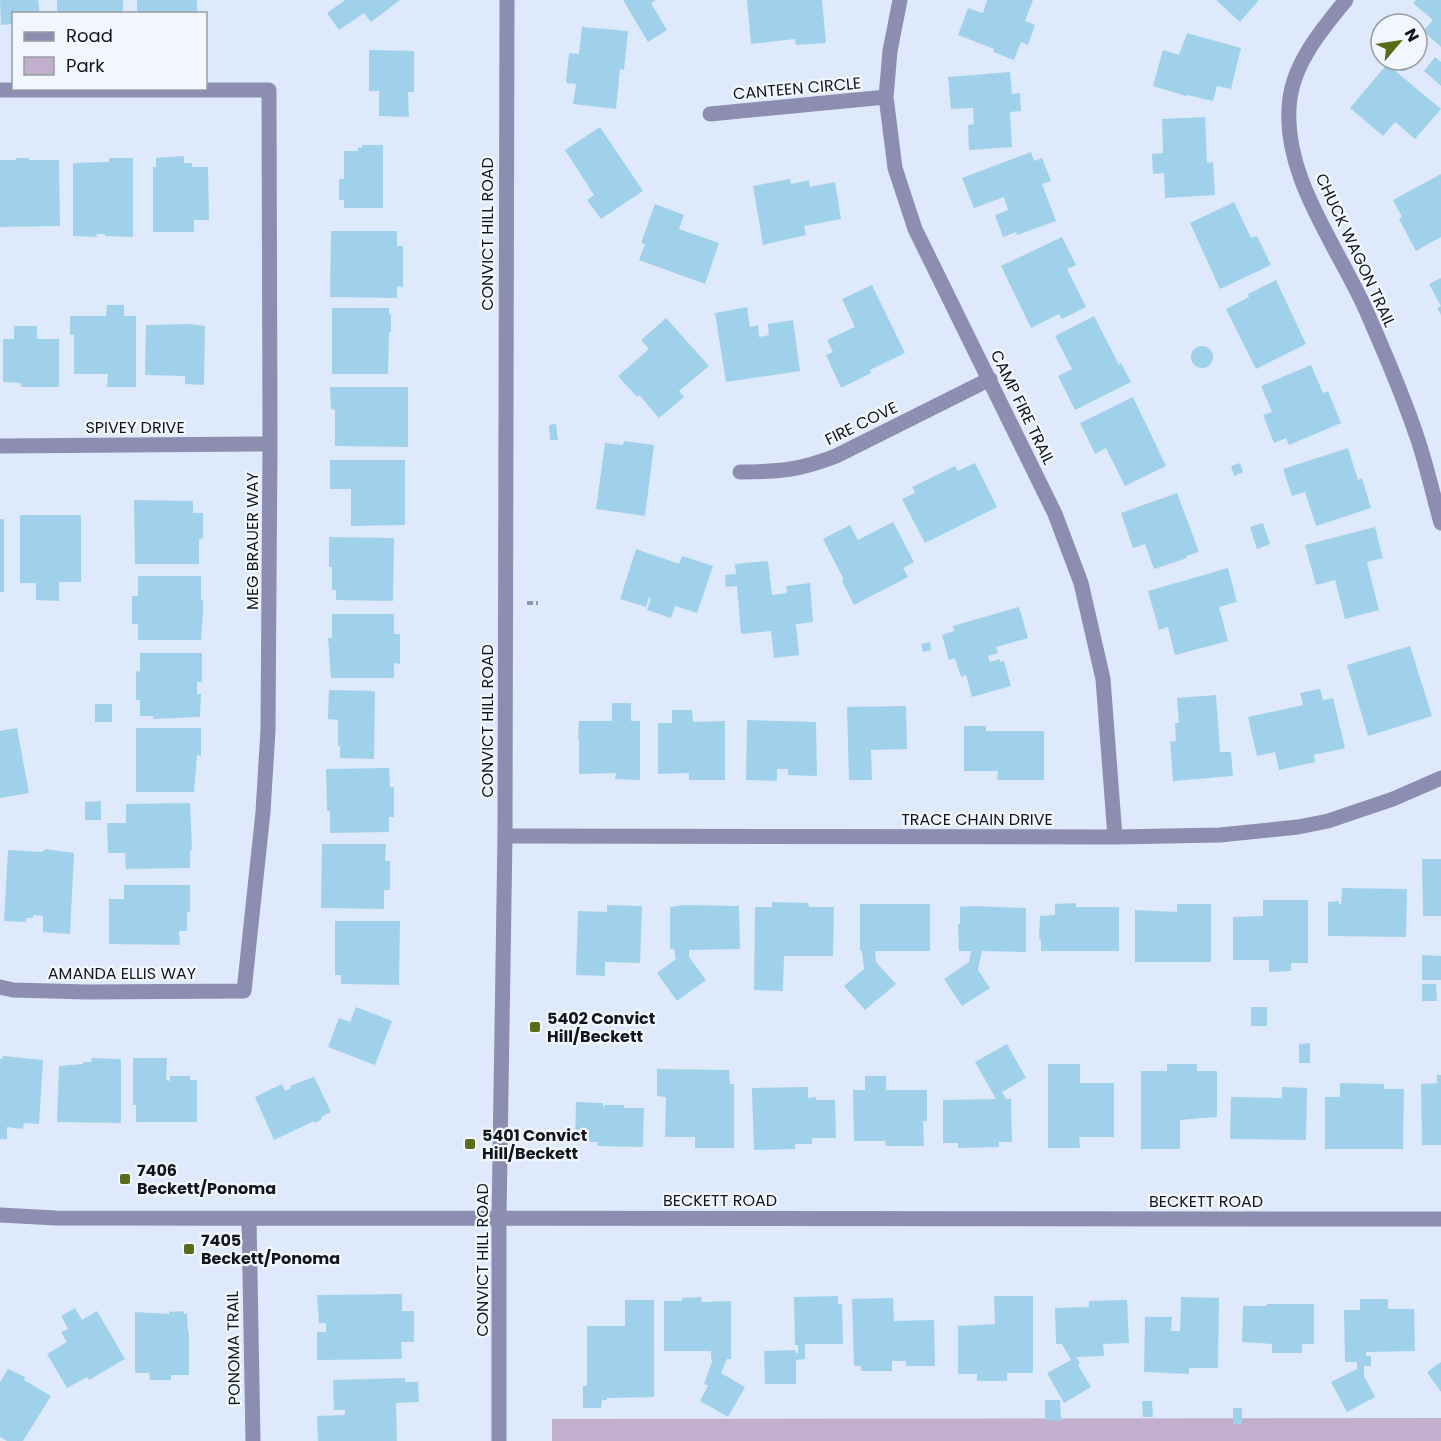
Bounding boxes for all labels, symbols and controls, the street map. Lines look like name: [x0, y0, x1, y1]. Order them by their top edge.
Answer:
legend: [12, 12, 207, 90]
north arrow: [1369, 12, 1429, 72]
text: Road: [66, 23, 113, 48]
text: N: [1399, 24, 1425, 46]
text: Park: [66, 53, 105, 78]
street label: CANTEEN CIRCLE: [732, 71, 862, 106]
street label: CONVICT HILL ROAD: [476, 157, 499, 311]
street label: CHUCK WAGON TRAIL: [1310, 169, 1401, 331]
street label: CAMP FIRE TRAIL: [985, 346, 1060, 468]
street label: FIRE COVE: [821, 396, 901, 451]
street label: SPIVEY DRIVE: [85, 416, 185, 439]
street label: MEG BRAUER WAY: [241, 471, 264, 610]
street label: CONVICT HILL ROAD: [476, 644, 499, 798]
street label: TRACE CHAIN DRIVE: [901, 808, 1053, 831]
street label: AMANDA ELLIS WAY: [48, 962, 197, 985]
place label: 5402 Convict Hill/Beckett: [547, 1007, 655, 1048]
marker: 5402 Convict Hill/Beckett: [528, 1020, 542, 1034]
place label: 5401 Convict Hill/Beckett: [482, 1124, 587, 1165]
marker: 5401 Convict Hill/Beckett: [463, 1137, 477, 1151]
place label: 7406 Beckett/Ponoma: [137, 1159, 276, 1200]
marker: 7406 Beckett/Ponoma: [118, 1172, 132, 1186]
street label: CONVICT HILL ROAD: [471, 1183, 494, 1337]
street label: BECKETT ROAD: [663, 1189, 777, 1212]
street label: BECKETT ROAD: [1149, 1190, 1263, 1213]
place label: 7405 Beckett/Ponoma: [201, 1229, 340, 1270]
marker: 7405 Beckett/Ponoma: [182, 1242, 196, 1256]
street label: PONOMA TRAIL: [221, 1290, 246, 1405]

